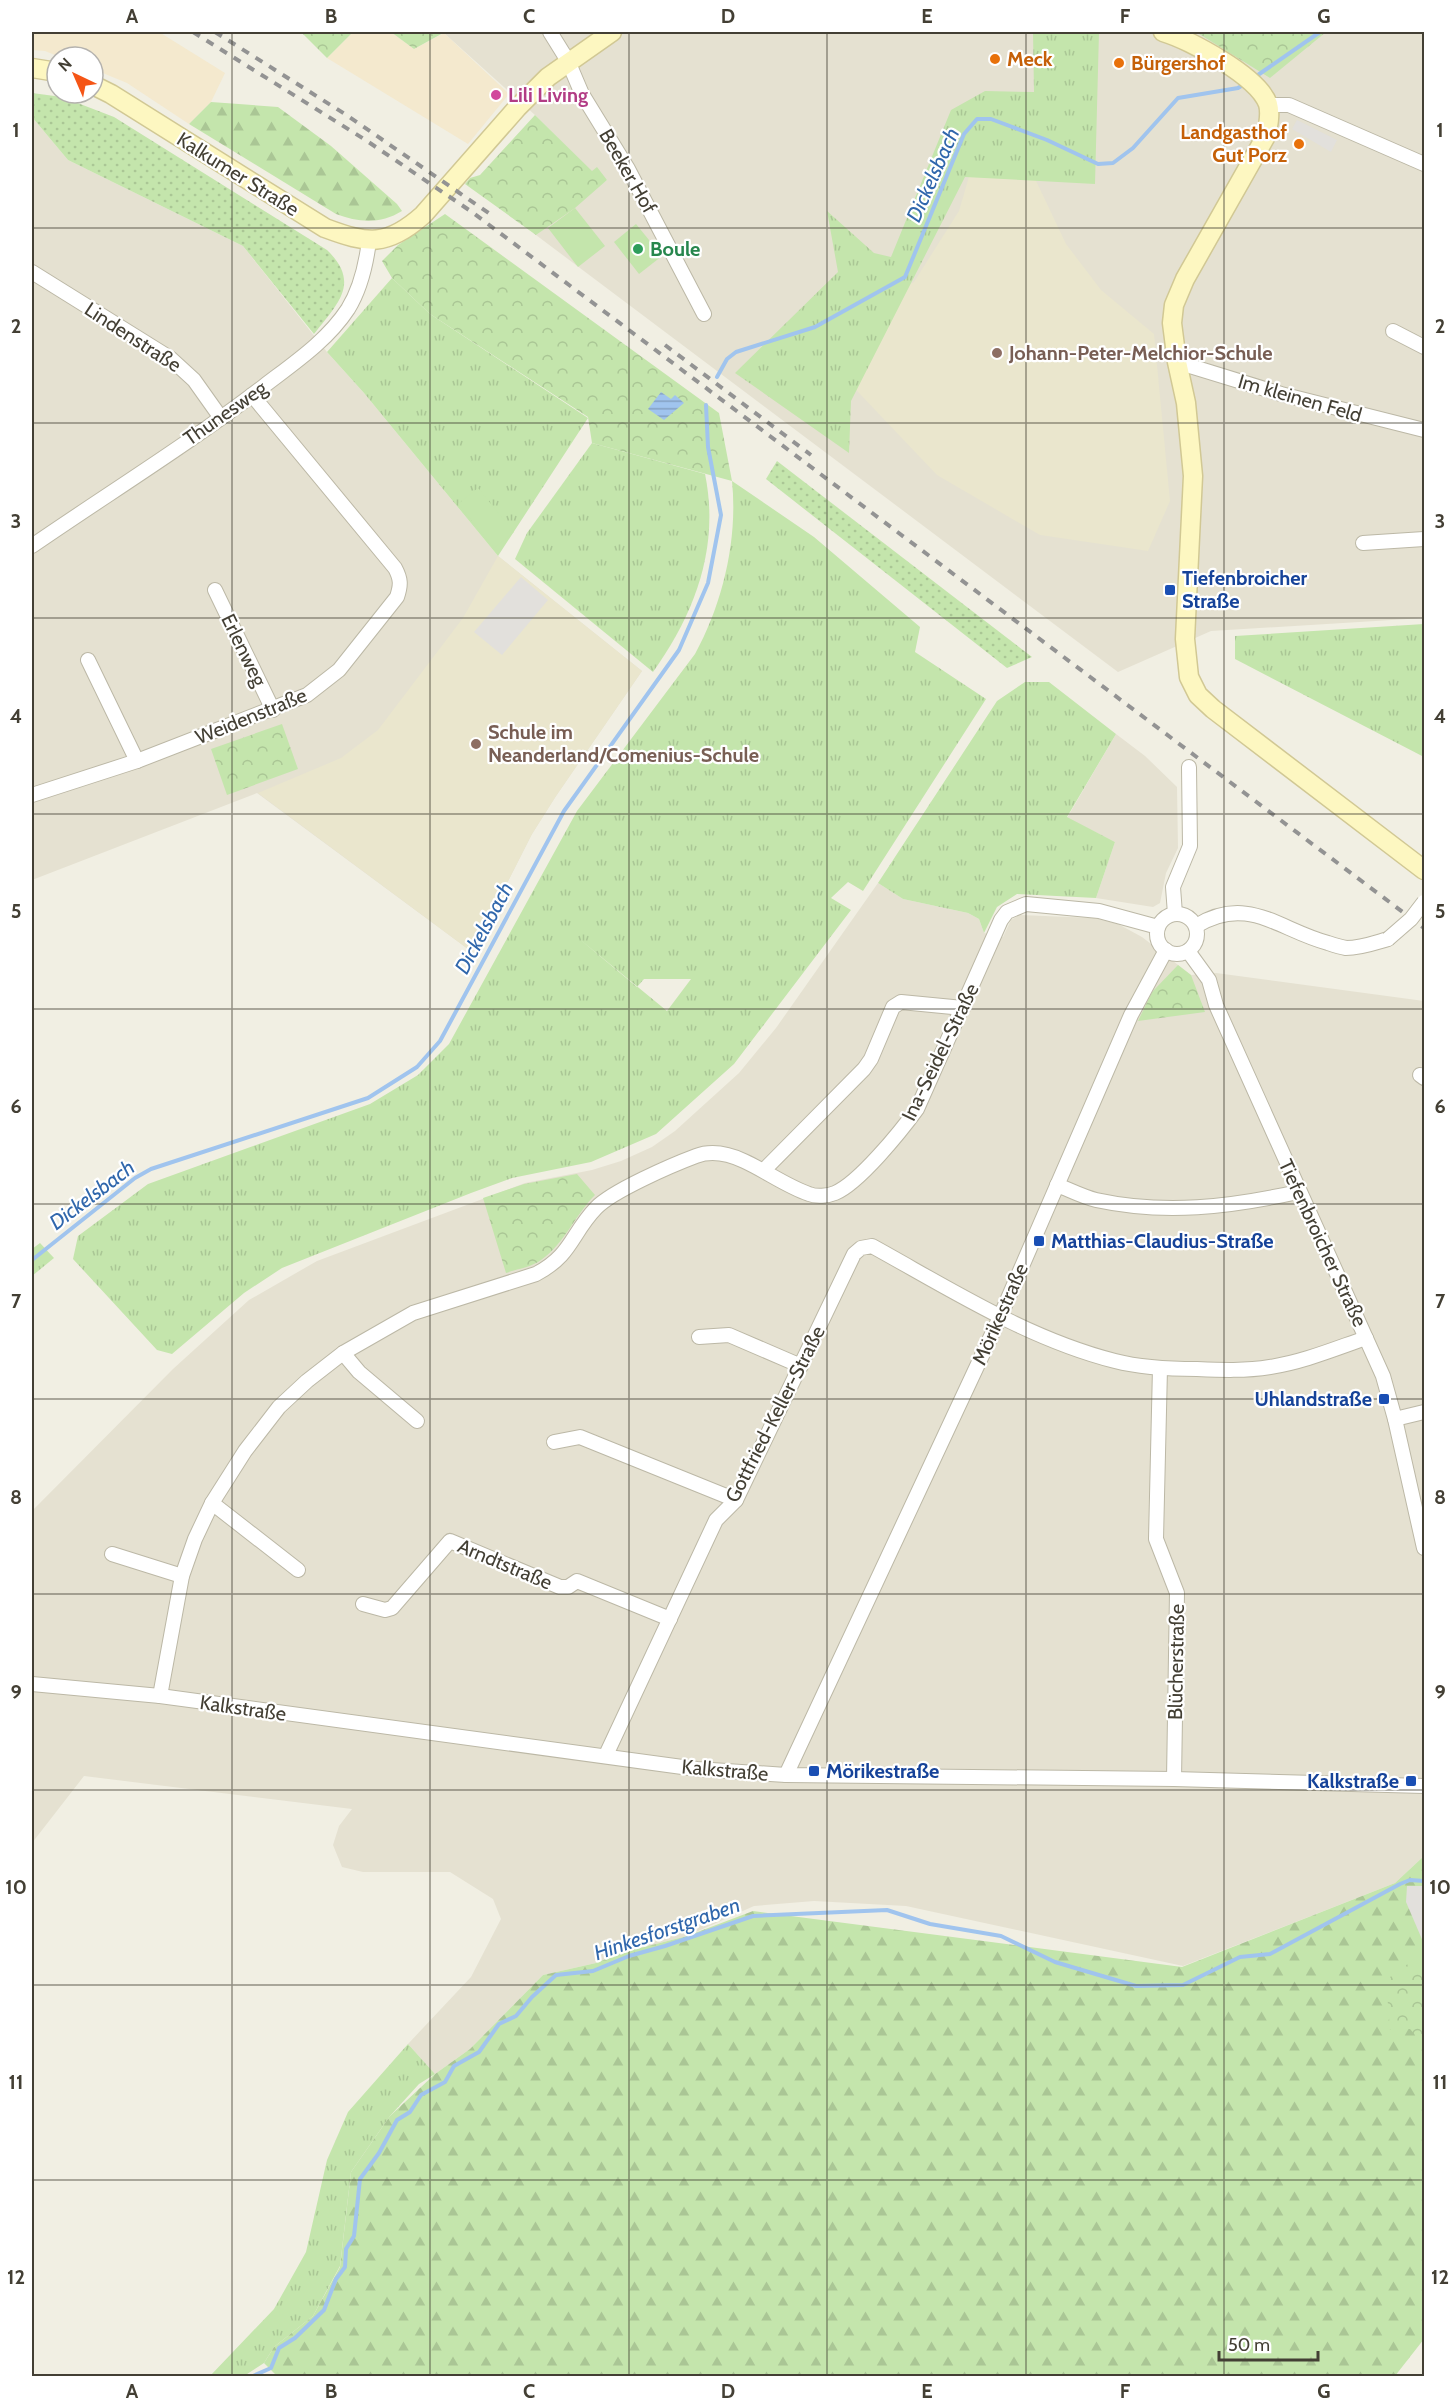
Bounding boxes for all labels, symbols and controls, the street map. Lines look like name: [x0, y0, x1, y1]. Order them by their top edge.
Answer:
text: A: [126, 4, 139, 28]
text: B: [325, 4, 337, 28]
text: C: [523, 4, 535, 28]
text: D: [721, 4, 735, 28]
text: E: [921, 4, 933, 28]
text: F: [1120, 4, 1131, 28]
text: G: [1317, 4, 1331, 28]
north arrow: [45, 45, 105, 105]
place label: Meck: [1007, 47, 1053, 71]
place label: Bürgershof: [1131, 51, 1226, 75]
marker: Meck: [988, 52, 1002, 66]
text: N: [54, 54, 76, 75]
marker: Bürgershof: [1112, 56, 1126, 70]
place label: Lili Living: [508, 83, 588, 107]
marker: Lili Living: [489, 88, 503, 102]
text: 1: [12, 118, 20, 142]
text: 1: [1436, 118, 1444, 142]
place label: Landgasthof Gut Porz: [1180, 120, 1288, 167]
water label: Dickelsbach: [901, 124, 964, 226]
street label: Beeker Hof: [594, 125, 662, 218]
street label: Kalkumer Straße: [173, 127, 303, 221]
marker: Landgasthof Gut Porz: [1292, 137, 1306, 151]
place label: Boule: [650, 237, 700, 261]
marker: Boule: [631, 242, 645, 256]
street label: Lindenstraße: [80, 297, 186, 377]
text: 2: [11, 314, 21, 338]
text: 2: [1435, 314, 1445, 338]
place label: Johann-Peter-Melchior-Schule: [1008, 341, 1273, 365]
marker: Johann-Peter-Melchior-Schule: [990, 346, 1004, 360]
street label: Im kleinen Feld: [1235, 369, 1365, 427]
street label: Thunesweg: [179, 375, 272, 450]
text: 3: [11, 509, 21, 533]
text: 3: [1435, 509, 1445, 533]
place label: Tiefenbroicher Straße: [1182, 566, 1308, 613]
marker: Tiefenbroicher Straße: [1163, 583, 1177, 597]
street label: Erlenweg: [216, 610, 272, 691]
street label: Weidenstraße: [192, 683, 310, 749]
text: 4: [10, 704, 22, 728]
text: 4: [1434, 704, 1446, 728]
place label: Schule im Neanderland/Comenius-Schule: [488, 720, 759, 767]
marker: Schule im Neanderland/Comenius-Schule: [469, 737, 483, 751]
water label: Dickelsbach: [449, 878, 518, 978]
text: 5: [11, 899, 21, 923]
text: 5: [1435, 899, 1445, 923]
street label: Ina-Seidel-Straße: [896, 979, 984, 1125]
text: 6: [10, 1094, 22, 1118]
text: 6: [1434, 1094, 1446, 1118]
water label: Dickelsbach: [44, 1154, 139, 1235]
street label: Tiefenbroicher Straße: [1274, 1156, 1372, 1330]
place label: Matthias-Claudius-Straße: [1051, 1229, 1274, 1253]
marker: Matthias-Claudius-Straße: [1032, 1234, 1046, 1248]
street label: Mörikestraße: [967, 1259, 1033, 1369]
text: 7: [11, 1289, 22, 1313]
text: 7: [1435, 1289, 1446, 1313]
street label: Gottfried-Keller-Straße: [720, 1322, 830, 1506]
place label: Uhlandstraße: [1255, 1387, 1372, 1411]
marker: Uhlandstraße: [1377, 1392, 1391, 1406]
text: 8: [10, 1485, 22, 1509]
text: 8: [1434, 1485, 1446, 1509]
street label: Arndtstraße: [454, 1533, 556, 1595]
street label: Blücherstraße: [1163, 1604, 1189, 1720]
text: 9: [10, 1680, 22, 1704]
text: 9: [1434, 1680, 1446, 1704]
street label: Kalkstraße: [198, 1690, 288, 1726]
street label: Kalkstraße: [681, 1754, 769, 1786]
place label: Mörikestraße: [826, 1759, 939, 1783]
marker: Mörikestraße: [807, 1764, 821, 1778]
place label: Kalkstraße: [1307, 1769, 1399, 1793]
marker: Kalkstraße: [1404, 1774, 1418, 1788]
text: 10: [5, 1875, 27, 1899]
text: 10: [1429, 1875, 1451, 1899]
water label: Hinkesforstgraben: [591, 1892, 743, 1965]
text: 11: [9, 2070, 23, 2094]
text: 11: [1433, 2070, 1447, 2094]
text: 12: [7, 2265, 25, 2289]
text: 12: [1431, 2265, 1449, 2289]
scale bar: [1219, 2324, 1318, 2362]
text: 50 m: [1228, 2334, 1270, 2356]
text: A: [126, 2379, 139, 2403]
text: B: [325, 2379, 337, 2403]
text: C: [523, 2379, 535, 2403]
text: D: [721, 2379, 735, 2403]
text: E: [921, 2379, 933, 2403]
text: F: [1120, 2379, 1131, 2403]
text: G: [1317, 2379, 1331, 2403]

